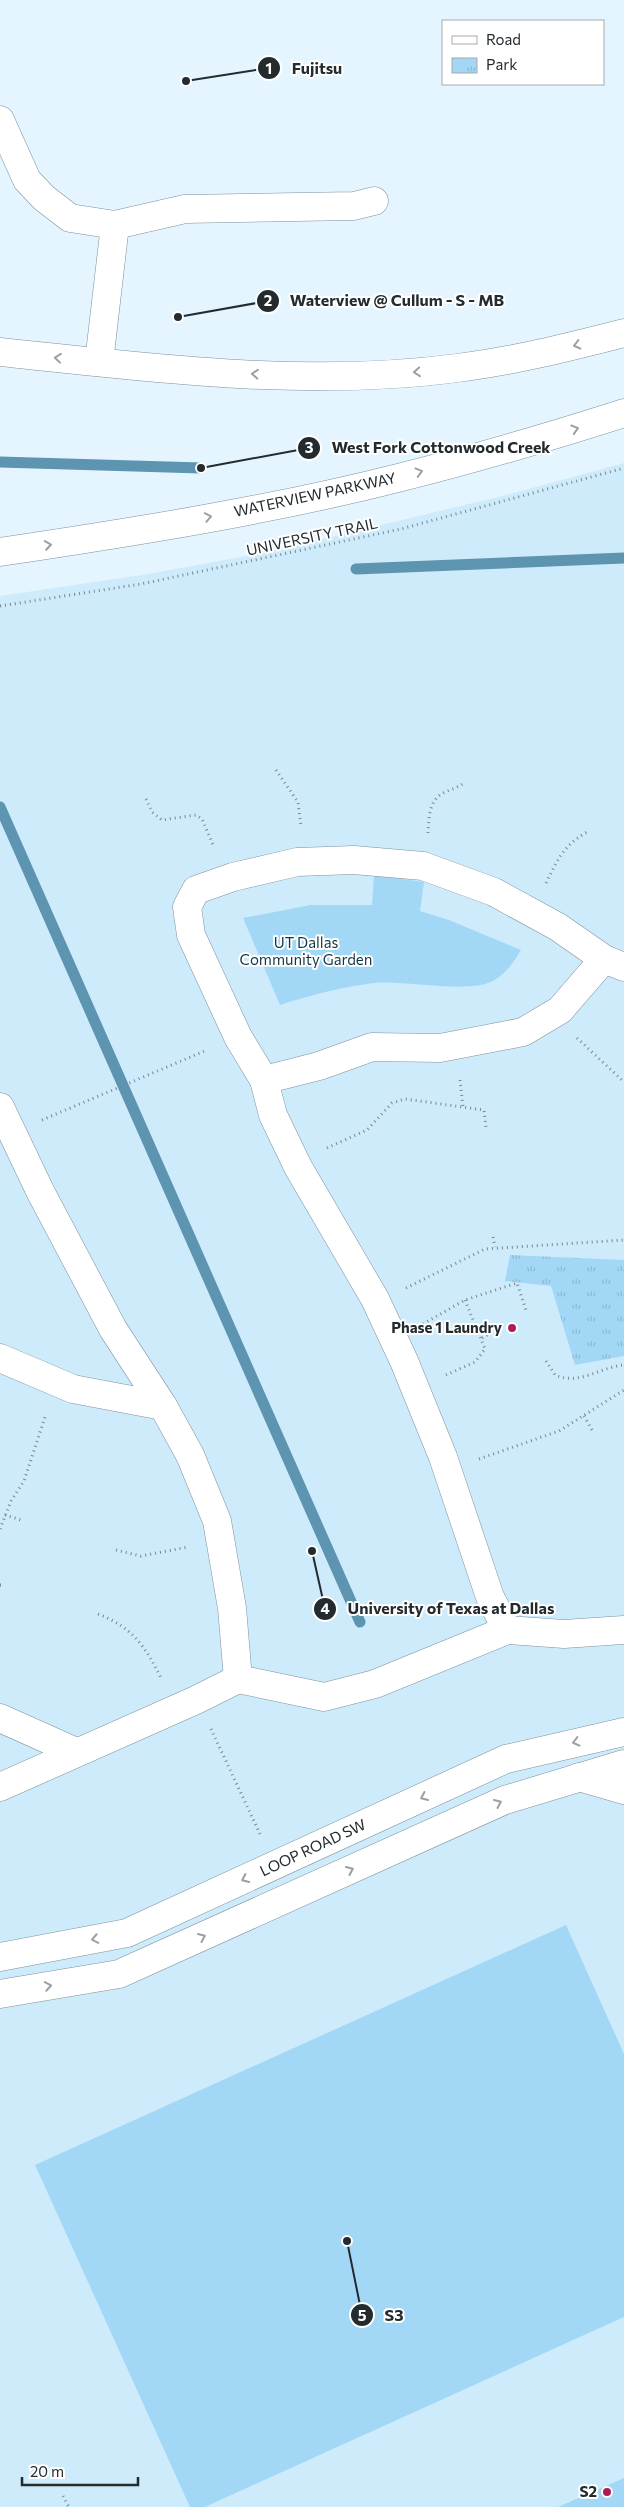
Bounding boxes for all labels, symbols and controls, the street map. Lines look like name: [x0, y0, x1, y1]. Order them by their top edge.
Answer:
legend: [442, 20, 604, 85]
text: Road: [486, 30, 521, 48]
callout: Fujitsu: [257, 53, 352, 84]
text: Park: [486, 55, 517, 73]
text: Fujitsu: [292, 58, 342, 77]
text: 1: [266, 59, 272, 77]
callout: Waterview @ Cullum - S - MB: [255, 285, 515, 316]
text: Waterview @ Cullum - S - MB: [290, 290, 505, 309]
text: 2: [264, 291, 272, 309]
one-way arrow: [572, 339, 581, 350]
one-way arrow: [53, 353, 61, 364]
one-way arrow: [413, 366, 421, 377]
one-way arrow: [250, 369, 258, 380]
one-way arrow: [570, 424, 579, 434]
callout: West Fork Cottonwood Creek: [297, 432, 561, 463]
text: West Fork Cottonwood Creek: [331, 437, 551, 456]
text: 3: [305, 438, 314, 456]
street label: WATERVIEW PARKWAY: [232, 468, 398, 520]
one-way arrow: [414, 468, 422, 478]
one-way arrow: [204, 512, 213, 523]
street label: UNIVERSITY TRAIL: [244, 513, 379, 559]
one-way arrow: [45, 540, 53, 551]
park label: UT Dallas Community Garden: [240, 933, 372, 968]
place label: Phase 1 Laundry: [391, 1318, 503, 1336]
marker: Phase 1 Laundry: [506, 1322, 518, 1334]
callout: University of Texas at Dallas: [312, 1593, 564, 1624]
text: University of Texas at Dallas: [348, 1598, 554, 1617]
text: 4: [320, 1599, 330, 1617]
one-way arrow: [573, 1736, 581, 1746]
one-way arrow: [420, 1790, 429, 1801]
one-way arrow: [493, 1799, 502, 1809]
street label: LOOP ROAD SW: [257, 1815, 368, 1880]
one-way arrow: [345, 1865, 354, 1876]
one-way arrow: [241, 1873, 250, 1884]
one-way arrow: [197, 1932, 206, 1943]
one-way arrow: [90, 1934, 99, 1944]
one-way arrow: [44, 1981, 52, 1991]
callout: S3: [350, 2300, 414, 2331]
text: S3: [385, 2305, 403, 2324]
text: 5: [358, 2306, 367, 2324]
scale bar: [22, 2454, 139, 2486]
text: 20 m: [30, 2462, 64, 2480]
place label: S2: [579, 2482, 597, 2500]
marker: S2: [601, 2486, 613, 2498]

